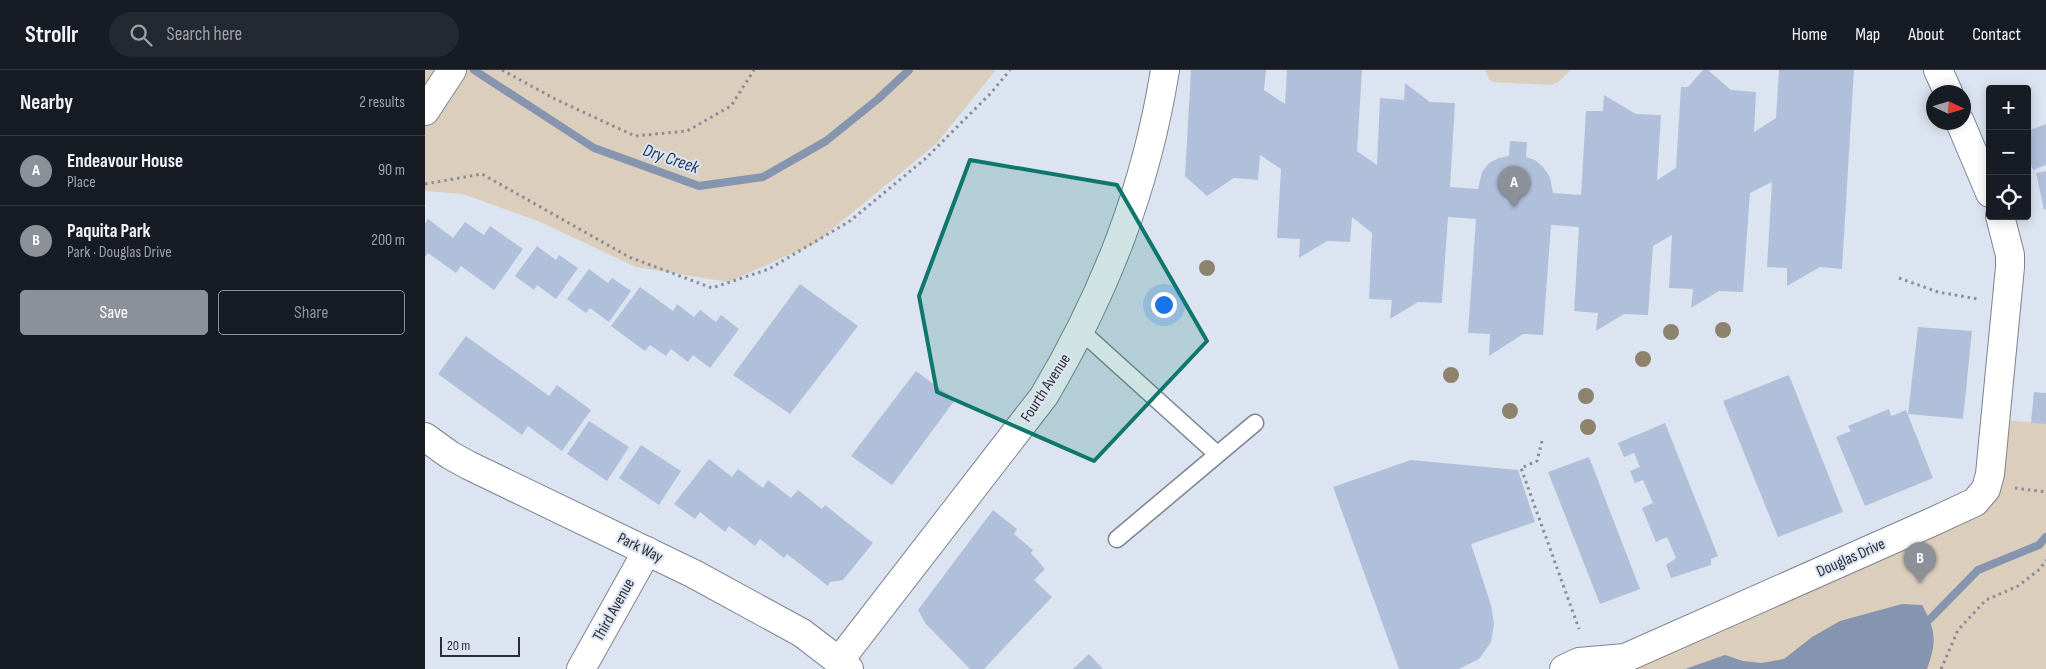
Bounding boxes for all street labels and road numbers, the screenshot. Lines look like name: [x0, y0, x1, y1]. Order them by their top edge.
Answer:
street label: Fourth Avenue: [1017, 350, 1075, 426]
street label: Park Way: [614, 529, 666, 567]
street label: Douglas Drive: [1814, 534, 1888, 582]
street label: Third Avenue: [589, 575, 639, 645]

